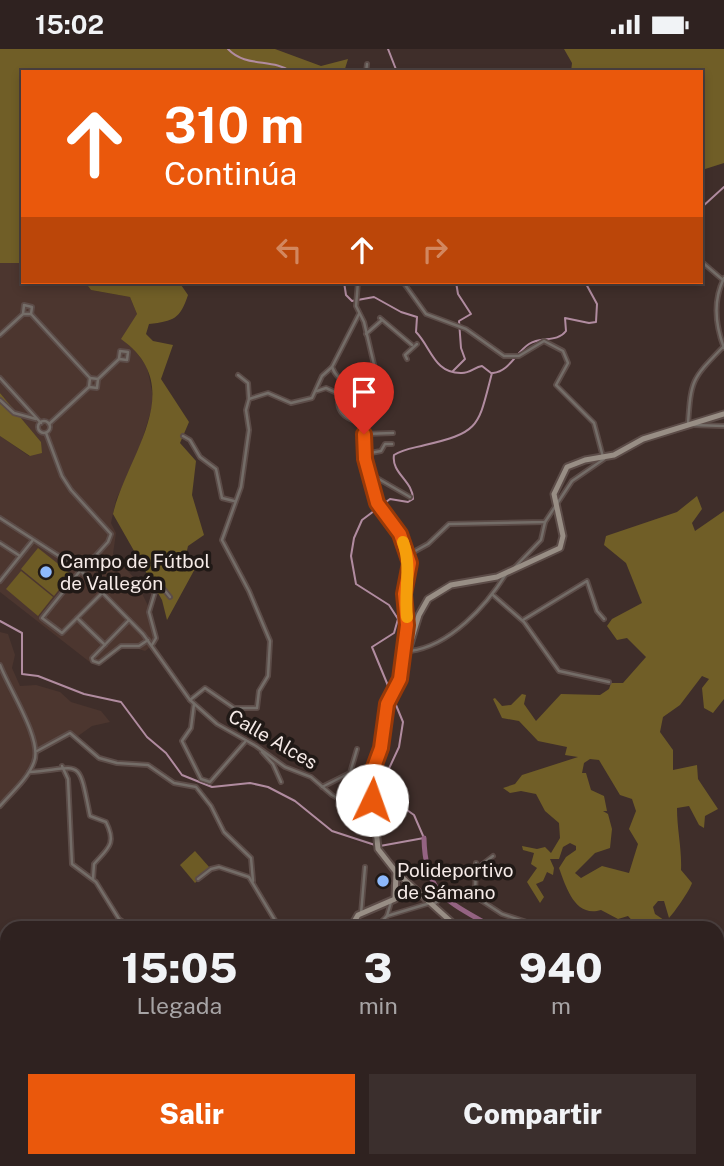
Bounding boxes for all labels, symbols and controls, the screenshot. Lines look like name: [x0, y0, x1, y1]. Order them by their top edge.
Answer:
text: 15:02: [35, 9, 104, 40]
text: 310 m: [164, 96, 304, 154]
icon: ahead: [49, 98, 140, 189]
text: Continúa: [164, 155, 297, 192]
icon: left: [270, 231, 308, 269]
icon: ahead: [343, 231, 381, 269]
icon: right: [416, 231, 454, 269]
pin: [334, 362, 394, 434]
icon: arrive: [345, 373, 383, 411]
place label: Campo de Fútbol de Vallegón: [60, 550, 210, 594]
marker: Campo de Fútbol de Vallegón: [38, 564, 54, 580]
street label: Calle Alces: [225, 705, 321, 773]
position arrow: [335, 763, 409, 837]
place label: Polideportivo de Sámano: [397, 859, 514, 903]
marker: Polideportivo de Sámano: [375, 873, 391, 889]
text: 15:05: [121, 943, 237, 992]
text: 3: [364, 943, 392, 992]
text: 940: [519, 943, 603, 992]
text: Llegada: [136, 992, 222, 1019]
text: min: [359, 992, 398, 1019]
text: m: [551, 992, 571, 1019]
button: Salir: [28, 1074, 355, 1154]
button: Compartir: [369, 1074, 696, 1154]

